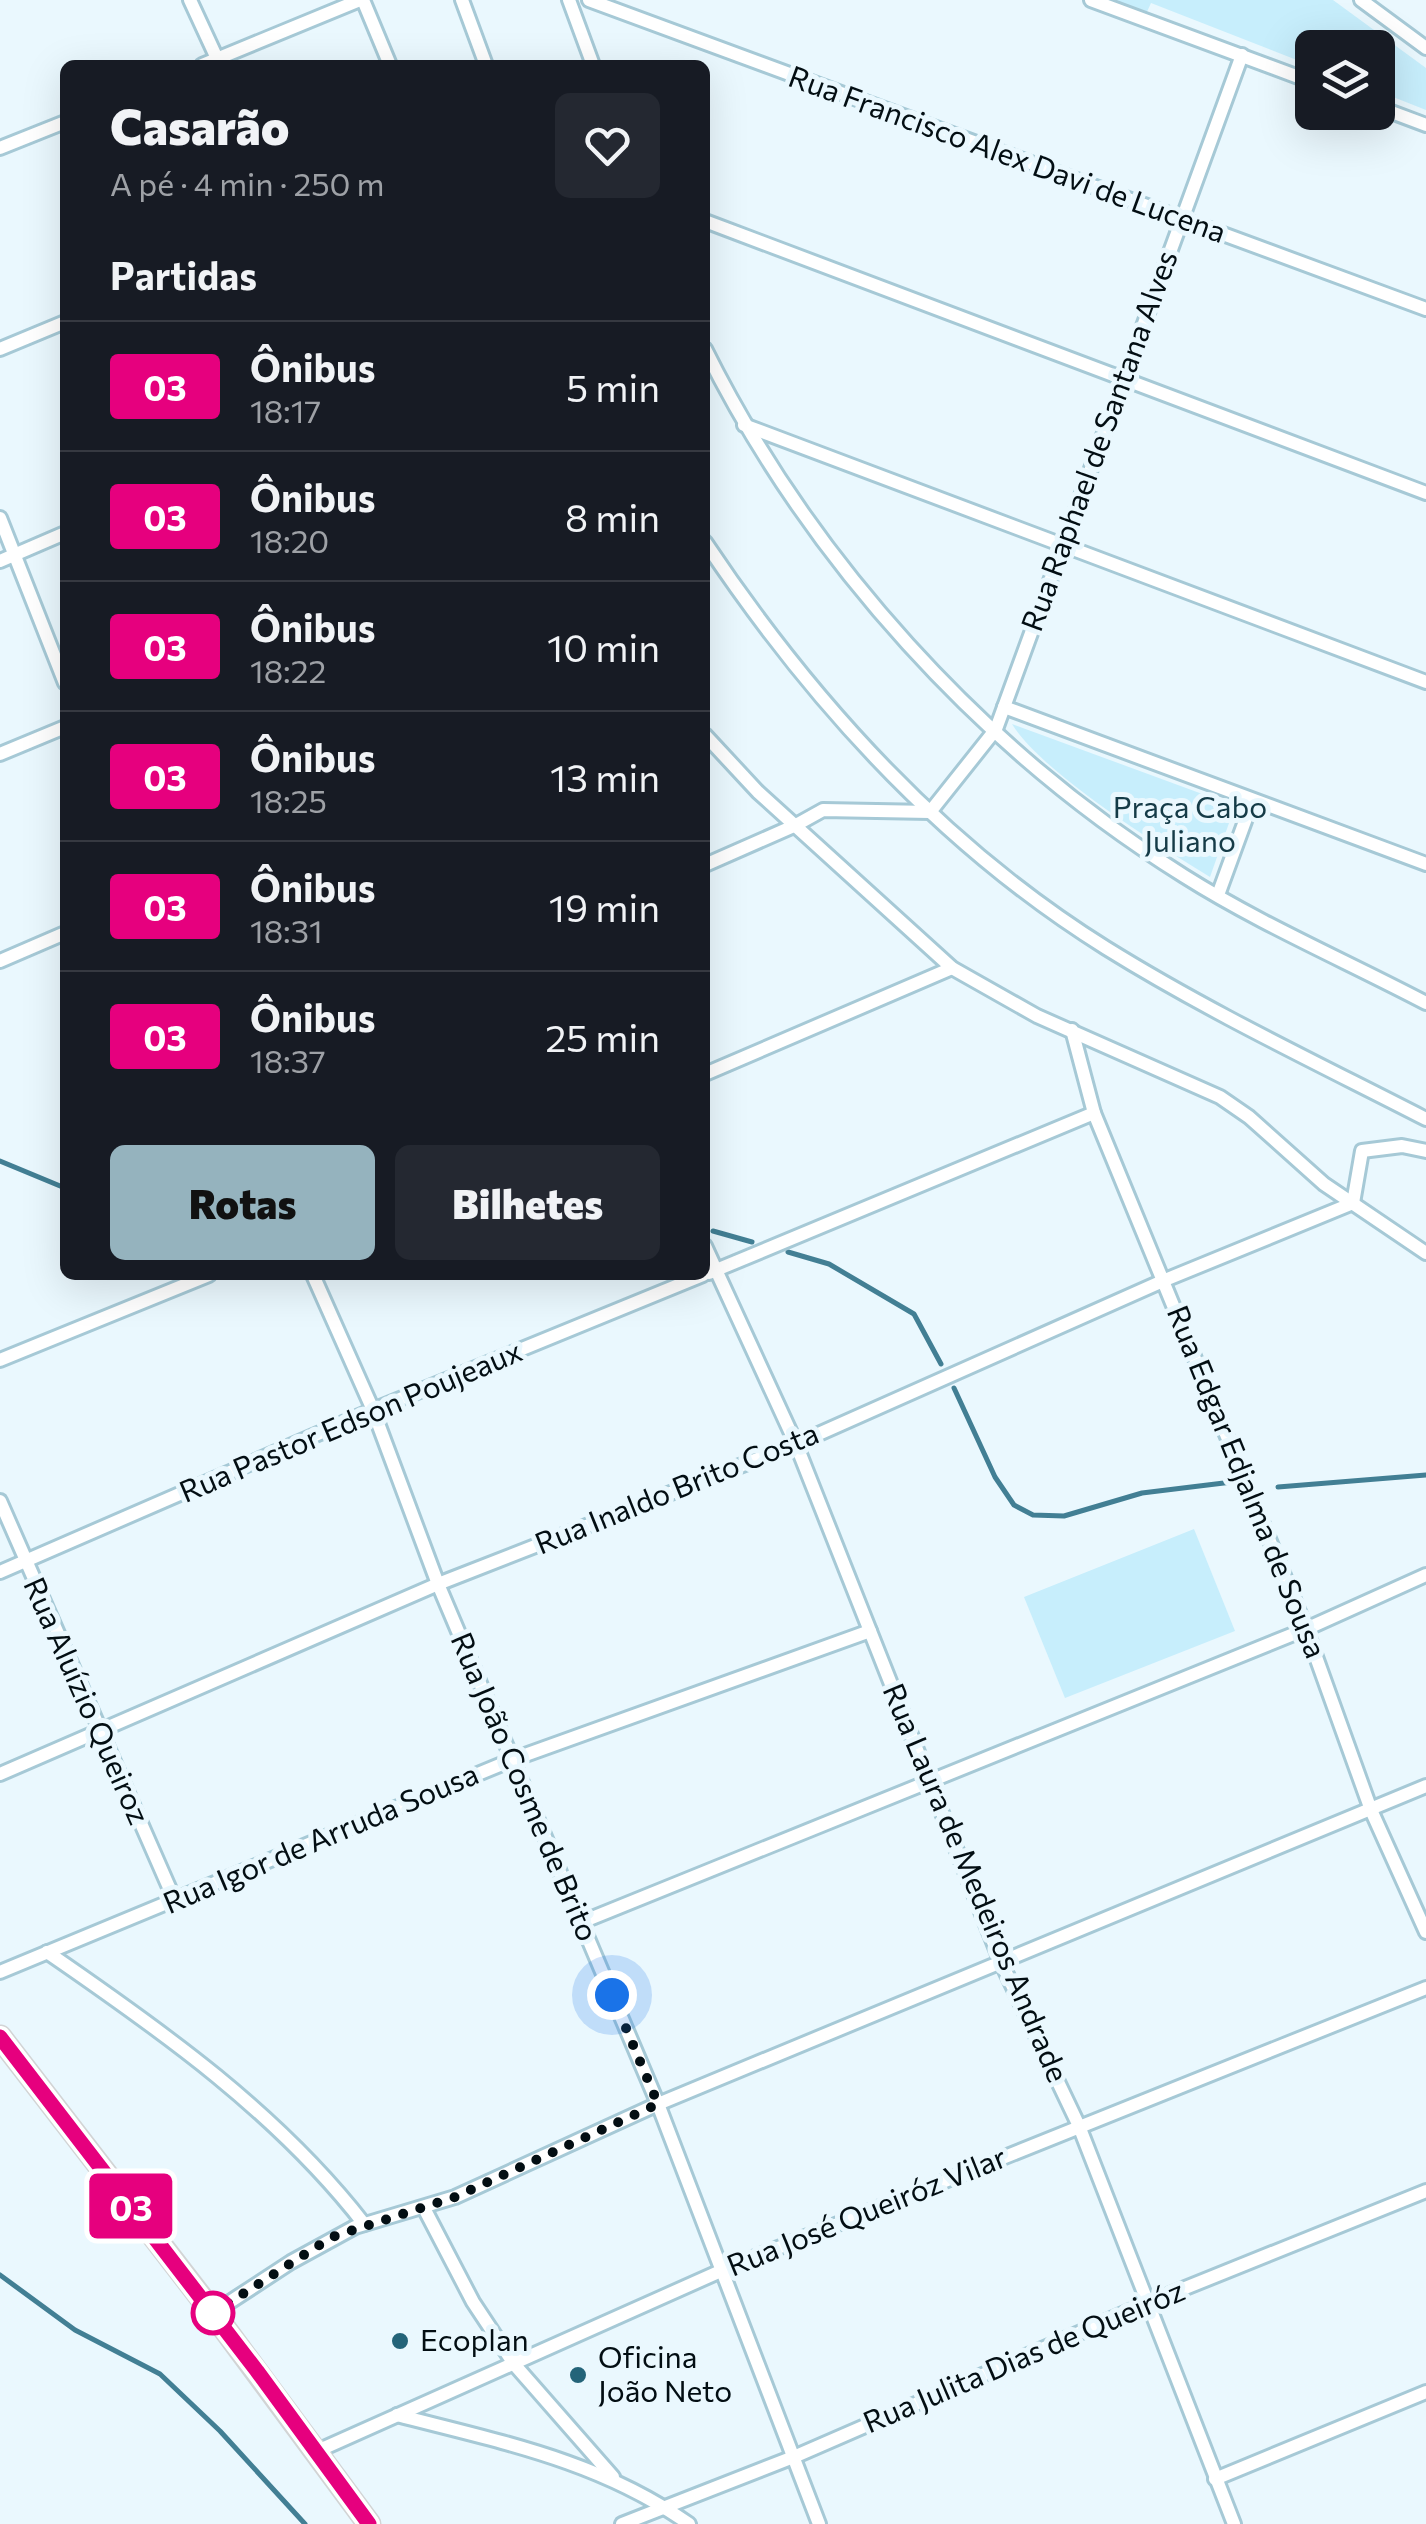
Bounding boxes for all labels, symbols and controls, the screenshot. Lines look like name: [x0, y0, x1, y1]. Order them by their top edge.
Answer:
map controls: [1295, 30, 1395, 130]
button: layers: [1295, 30, 1395, 130]
street label: Rua Francisco Alex Davi de Lucena: [784, 56, 1232, 249]
button: heart: [555, 93, 660, 198]
text: Casarão: [110, 96, 289, 155]
text: A pé · 4 min · 250 m: [110, 163, 385, 203]
street label: Rua Raphael de Santana Alves: [1011, 245, 1184, 635]
text: Partidas: [110, 251, 257, 298]
text: Ônibus: [250, 343, 375, 390]
text: 5 min: [566, 363, 660, 410]
text: 03: [143, 365, 187, 408]
text: 18:17: [250, 390, 321, 430]
text: Ônibus: [250, 473, 375, 520]
text: 8 min: [565, 493, 660, 540]
text: 03: [143, 495, 187, 538]
text: 18:20: [250, 520, 329, 560]
text: Ônibus: [250, 603, 375, 650]
text: 10 min: [547, 623, 660, 670]
text: 03: [143, 625, 187, 668]
text: 18:22: [250, 650, 326, 690]
text: Ônibus: [250, 733, 375, 780]
text: 13 min: [550, 753, 660, 800]
text: 03: [143, 755, 187, 798]
text: 18:25: [250, 780, 327, 820]
park label: Praça Cabo Juliano: [1113, 787, 1267, 858]
text: Ônibus: [250, 863, 375, 910]
text: 19 min: [549, 883, 660, 930]
text: 03: [143, 885, 187, 928]
text: 18:31: [250, 910, 323, 950]
text: Ônibus: [250, 993, 375, 1040]
text: 25 min: [545, 1013, 660, 1060]
text: 03: [143, 1015, 187, 1058]
text: 18:37: [250, 1040, 326, 1080]
button: Rotas: [110, 1145, 375, 1260]
button: Bilhetes: [395, 1145, 660, 1260]
street label: Rua Edgar Edjalma de Sousa: [1161, 1299, 1336, 1663]
street label: Rua Pastor Edson Poujeaux: [173, 1331, 527, 1509]
street label: Rua Inaldo Brito Costa: [529, 1413, 823, 1561]
street label: Rua Aluízio Queiroz: [17, 1571, 159, 1829]
street label: Rua João Cosme de Brito: [444, 1626, 608, 1946]
street label: Rua Laura de Medeiros Andrade: [876, 1677, 1078, 2087]
street label: Rua Igor de Arruda Sousa: [157, 1753, 483, 1920]
your location: [587, 1970, 637, 2020]
street label: Rua José Queiróz Vilar: [721, 2137, 1011, 2283]
line badge: 03: [86, 2174, 176, 2238]
text: 03: [109, 2185, 153, 2228]
street label: Rua Julita Dias de Queiróz: [857, 2270, 1189, 2439]
unlabelled marker: [192, 2292, 234, 2334]
place label: Ecoplan: [420, 2320, 529, 2357]
marker: Ecoplan: [389, 2330, 411, 2352]
place label: Oficina João Neto: [598, 2337, 732, 2408]
marker: Oficina João Neto: [567, 2364, 589, 2386]

